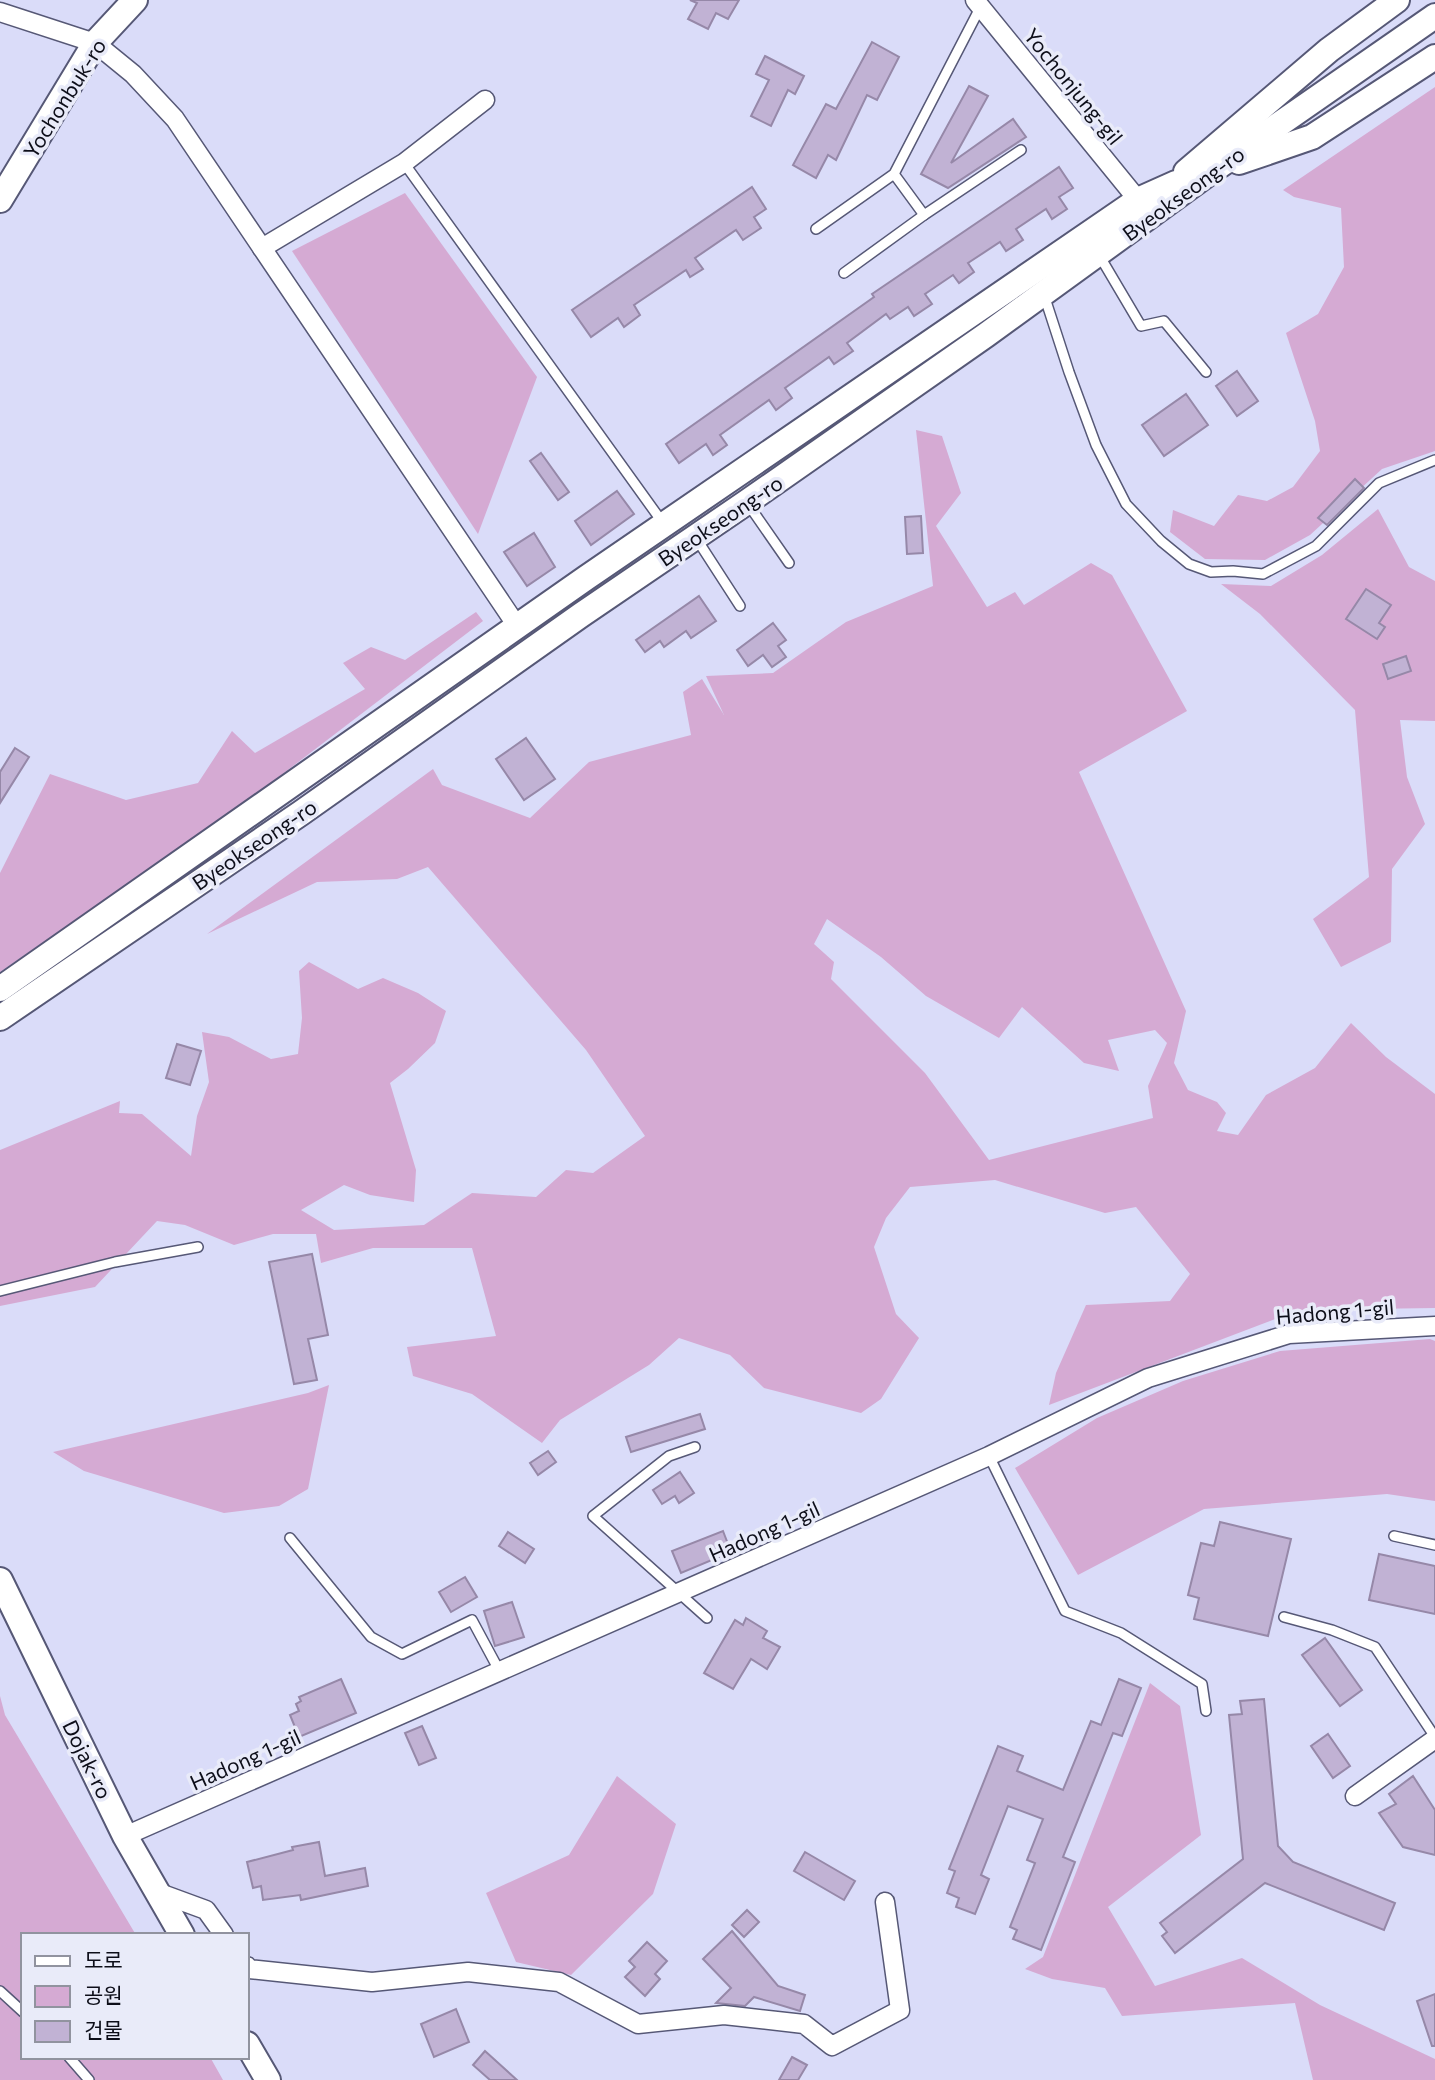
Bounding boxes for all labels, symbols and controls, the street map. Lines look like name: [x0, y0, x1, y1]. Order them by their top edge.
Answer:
street label: Yochonjung-gil: [1020, 23, 1128, 149]
street label: Yochonbuk-ro: [17, 34, 111, 162]
street label: Byeokseong-ro: [1117, 140, 1249, 246]
street label: Byeokseong-ro: [653, 469, 787, 571]
street label: Byeokseong-ro: [187, 793, 321, 895]
street label: Hadong 1-gil: [1275, 1293, 1395, 1329]
street label: Hadong 1-gil: [705, 1495, 823, 1567]
street label: Dojak-ro: [58, 1715, 118, 1803]
street label: Hadong 1-gil: [186, 1723, 304, 1795]
legend: [21, 1933, 248, 2059]
text: 도로: [84, 1947, 123, 1972]
text: 공원: [84, 1982, 123, 2007]
text: 건물: [84, 2017, 123, 2042]

